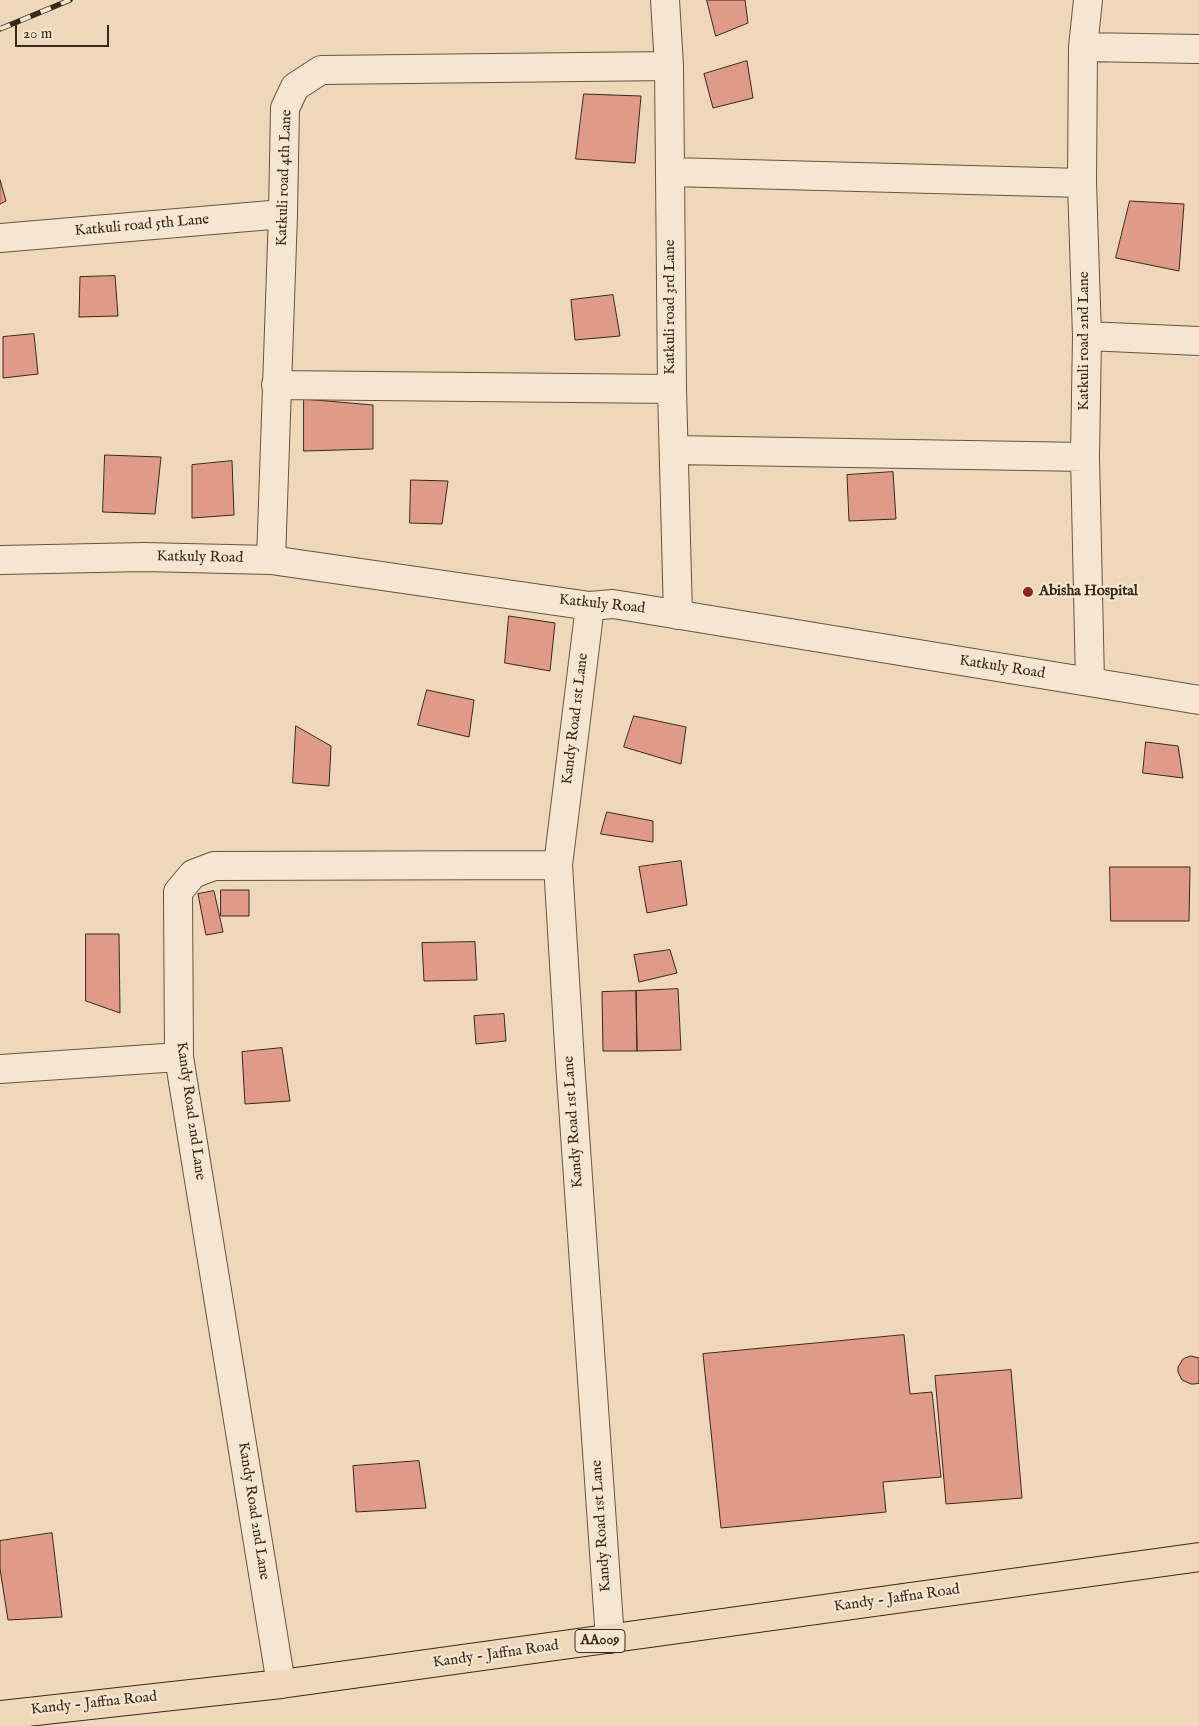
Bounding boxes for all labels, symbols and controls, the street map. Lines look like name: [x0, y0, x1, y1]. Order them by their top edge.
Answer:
scale bar: [18, 15, 111, 47]
text: 20 m: [23, 24, 52, 43]
street label: Katkuli road 4th Lane: [274, 109, 296, 247]
street label: Katkuli road 5th Lane: [74, 211, 210, 241]
street label: Katkuli road 3rd Lane: [662, 239, 680, 375]
street label: Katkuli road 2nd Lane: [1076, 271, 1094, 411]
street label: Katkuly Road: [156, 548, 244, 568]
place label: Abisha Hospital: [1039, 583, 1138, 601]
marker: Abisha Hospital: [1021, 585, 1035, 599]
street label: Katkuly Road: [558, 592, 646, 618]
street label: Kandy Road 1st Lane: [559, 652, 593, 786]
street label: Katkuly Road: [958, 652, 1046, 684]
street label: Kandy Road 2nd Lane: [171, 1041, 209, 1181]
street label: Kandy Road 1st Lane: [560, 1055, 588, 1189]
street label: Kandy Road 2nd Lane: [233, 1441, 273, 1581]
street label: Kandy Road 1st Lane: [588, 1459, 616, 1593]
street label: Kandy - Jaffna Road: [833, 1581, 961, 1617]
road number: AA009: [575, 1630, 625, 1652]
street label: Kandy - Jaffna Road: [432, 1637, 560, 1673]
street label: Kandy - Jaffna Road: [30, 1688, 158, 1720]

